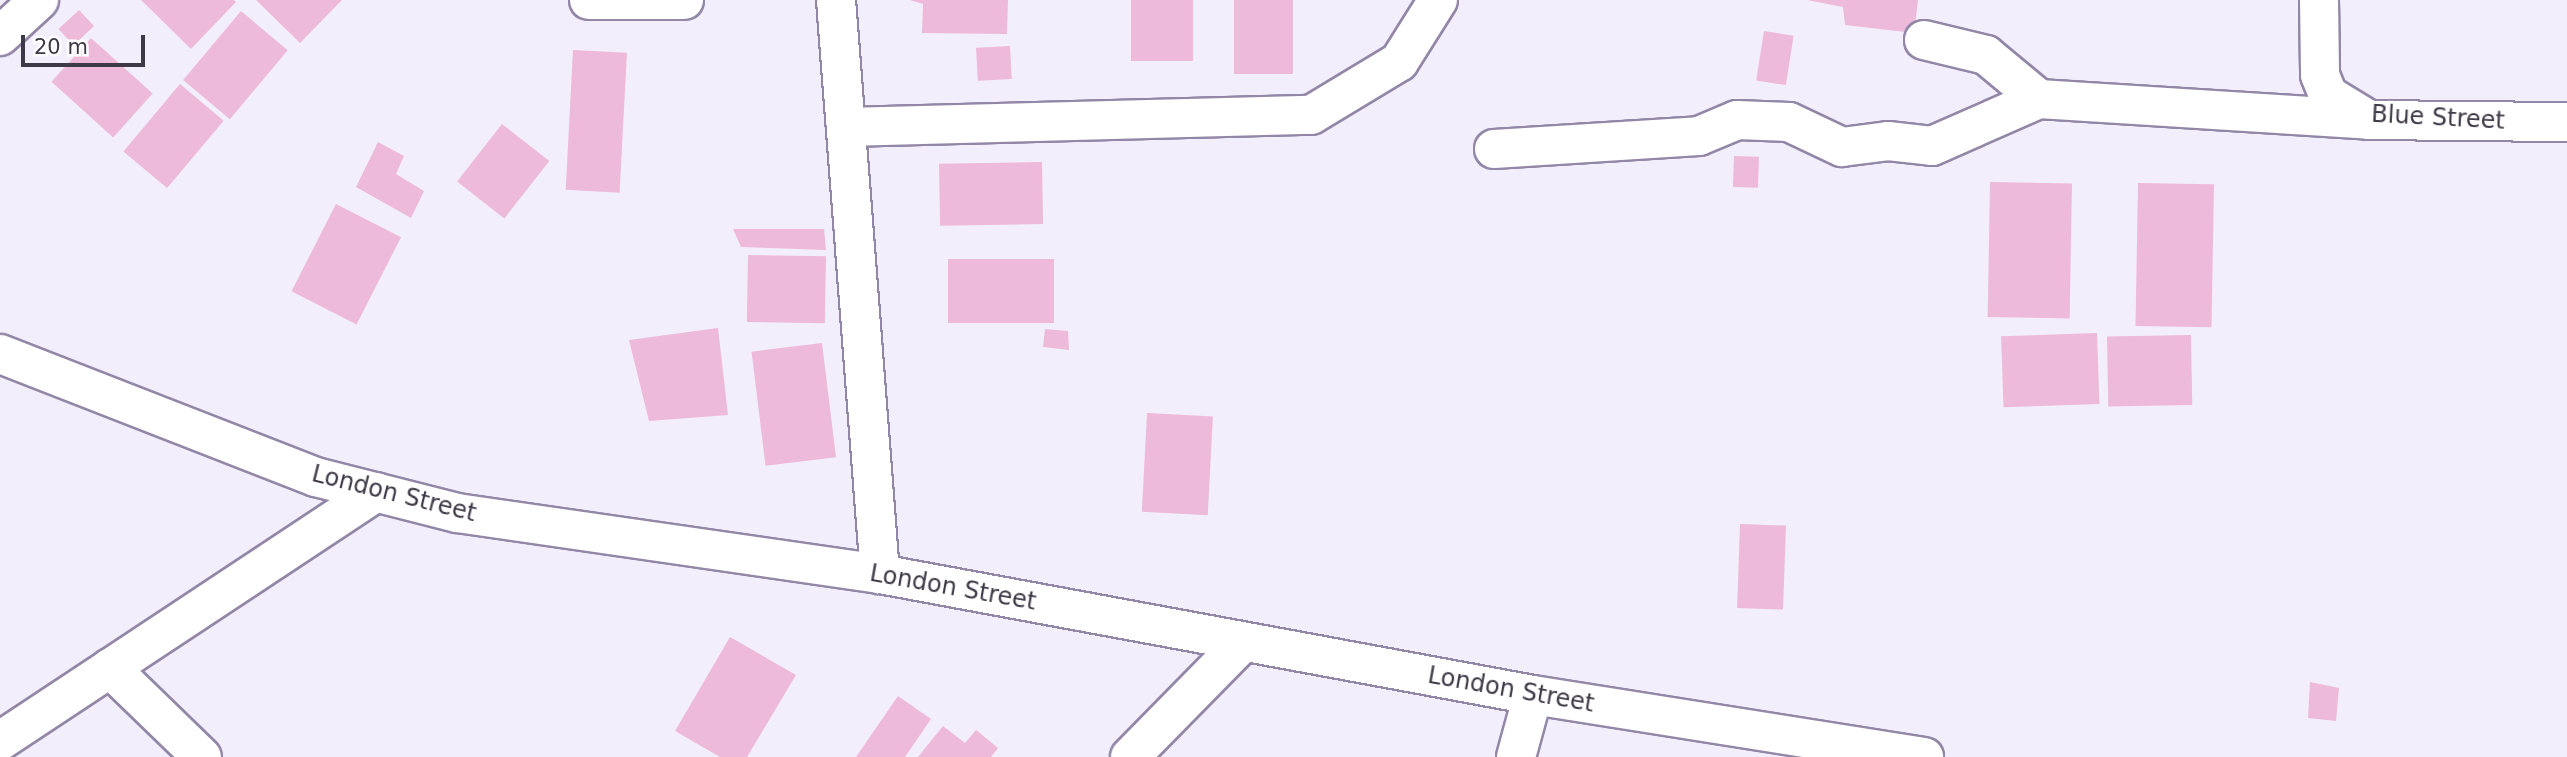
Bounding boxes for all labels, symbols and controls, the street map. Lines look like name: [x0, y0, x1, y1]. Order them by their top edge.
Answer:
scale bar: [24, 21, 149, 65]
text: 20 m: [34, 35, 88, 59]
street label: Blue Street: [2371, 100, 2505, 136]
street label: London Street: [309, 460, 479, 528]
street label: London Street: [868, 559, 1038, 617]
street label: London Street: [1426, 661, 1596, 719]

